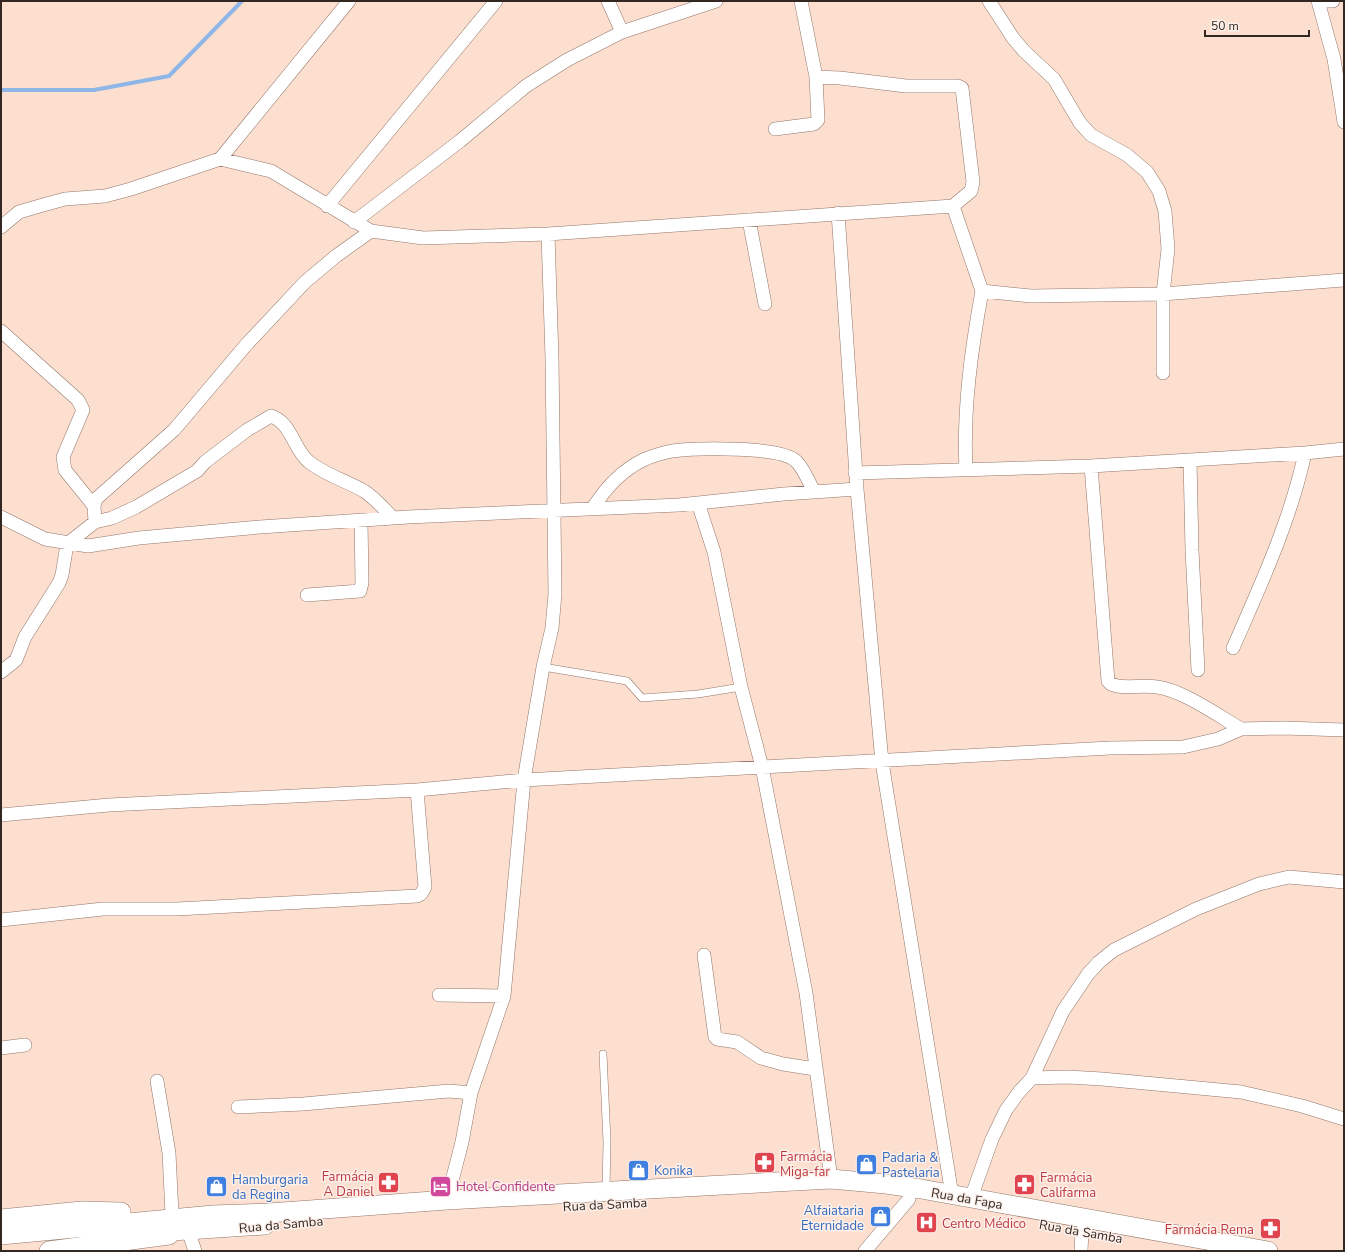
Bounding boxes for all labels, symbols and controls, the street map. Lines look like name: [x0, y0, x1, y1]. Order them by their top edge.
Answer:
scale bar: [1205, 12, 1309, 38]
text: 50 m: [1211, 18, 1239, 34]
place label: Farmácia Miga-far: [780, 1148, 832, 1181]
place label: Padaria & Pastelaria: [882, 1149, 940, 1182]
pharmacy icon: Farmácia Miga-far: [751, 1150, 777, 1176]
shop icon: Padaria & Pastelaria: [854, 1151, 880, 1177]
shop icon: Konika: [625, 1157, 651, 1183]
place label: Konika: [654, 1162, 693, 1180]
place label: Farmácia A Daniel: [322, 1168, 374, 1201]
place label: Farmácia Califarma: [1040, 1169, 1096, 1202]
pharmacy icon: Farmácia A Daniel: [376, 1170, 402, 1196]
place label: Hamburgaria da Regina: [232, 1171, 308, 1204]
pharmacy icon: Farmácia Califarma: [1011, 1171, 1037, 1197]
shop icon: Hamburgaria da Regina: [204, 1173, 230, 1199]
hotel icon: Hotel Confidente: [427, 1173, 453, 1199]
place label: Hotel Confidente: [456, 1178, 555, 1196]
street label: Rua da Fapa: [930, 1184, 1004, 1214]
street label: Rua da Samba: [562, 1194, 648, 1216]
place label: Alfaiataria Eternidade: [801, 1202, 864, 1235]
shop icon: Alfaiataria Eternidade: [867, 1204, 893, 1230]
hospital icon: Centro Médico: [914, 1210, 940, 1236]
street label: Rua da Samba: [238, 1212, 324, 1238]
place label: Centro Médico: [942, 1215, 1026, 1233]
street label: Rua da Samba: [1038, 1216, 1124, 1248]
pharmacy icon: Farmácia Rema: [1257, 1216, 1283, 1242]
place label: Farmácia Rema: [1165, 1221, 1254, 1239]

